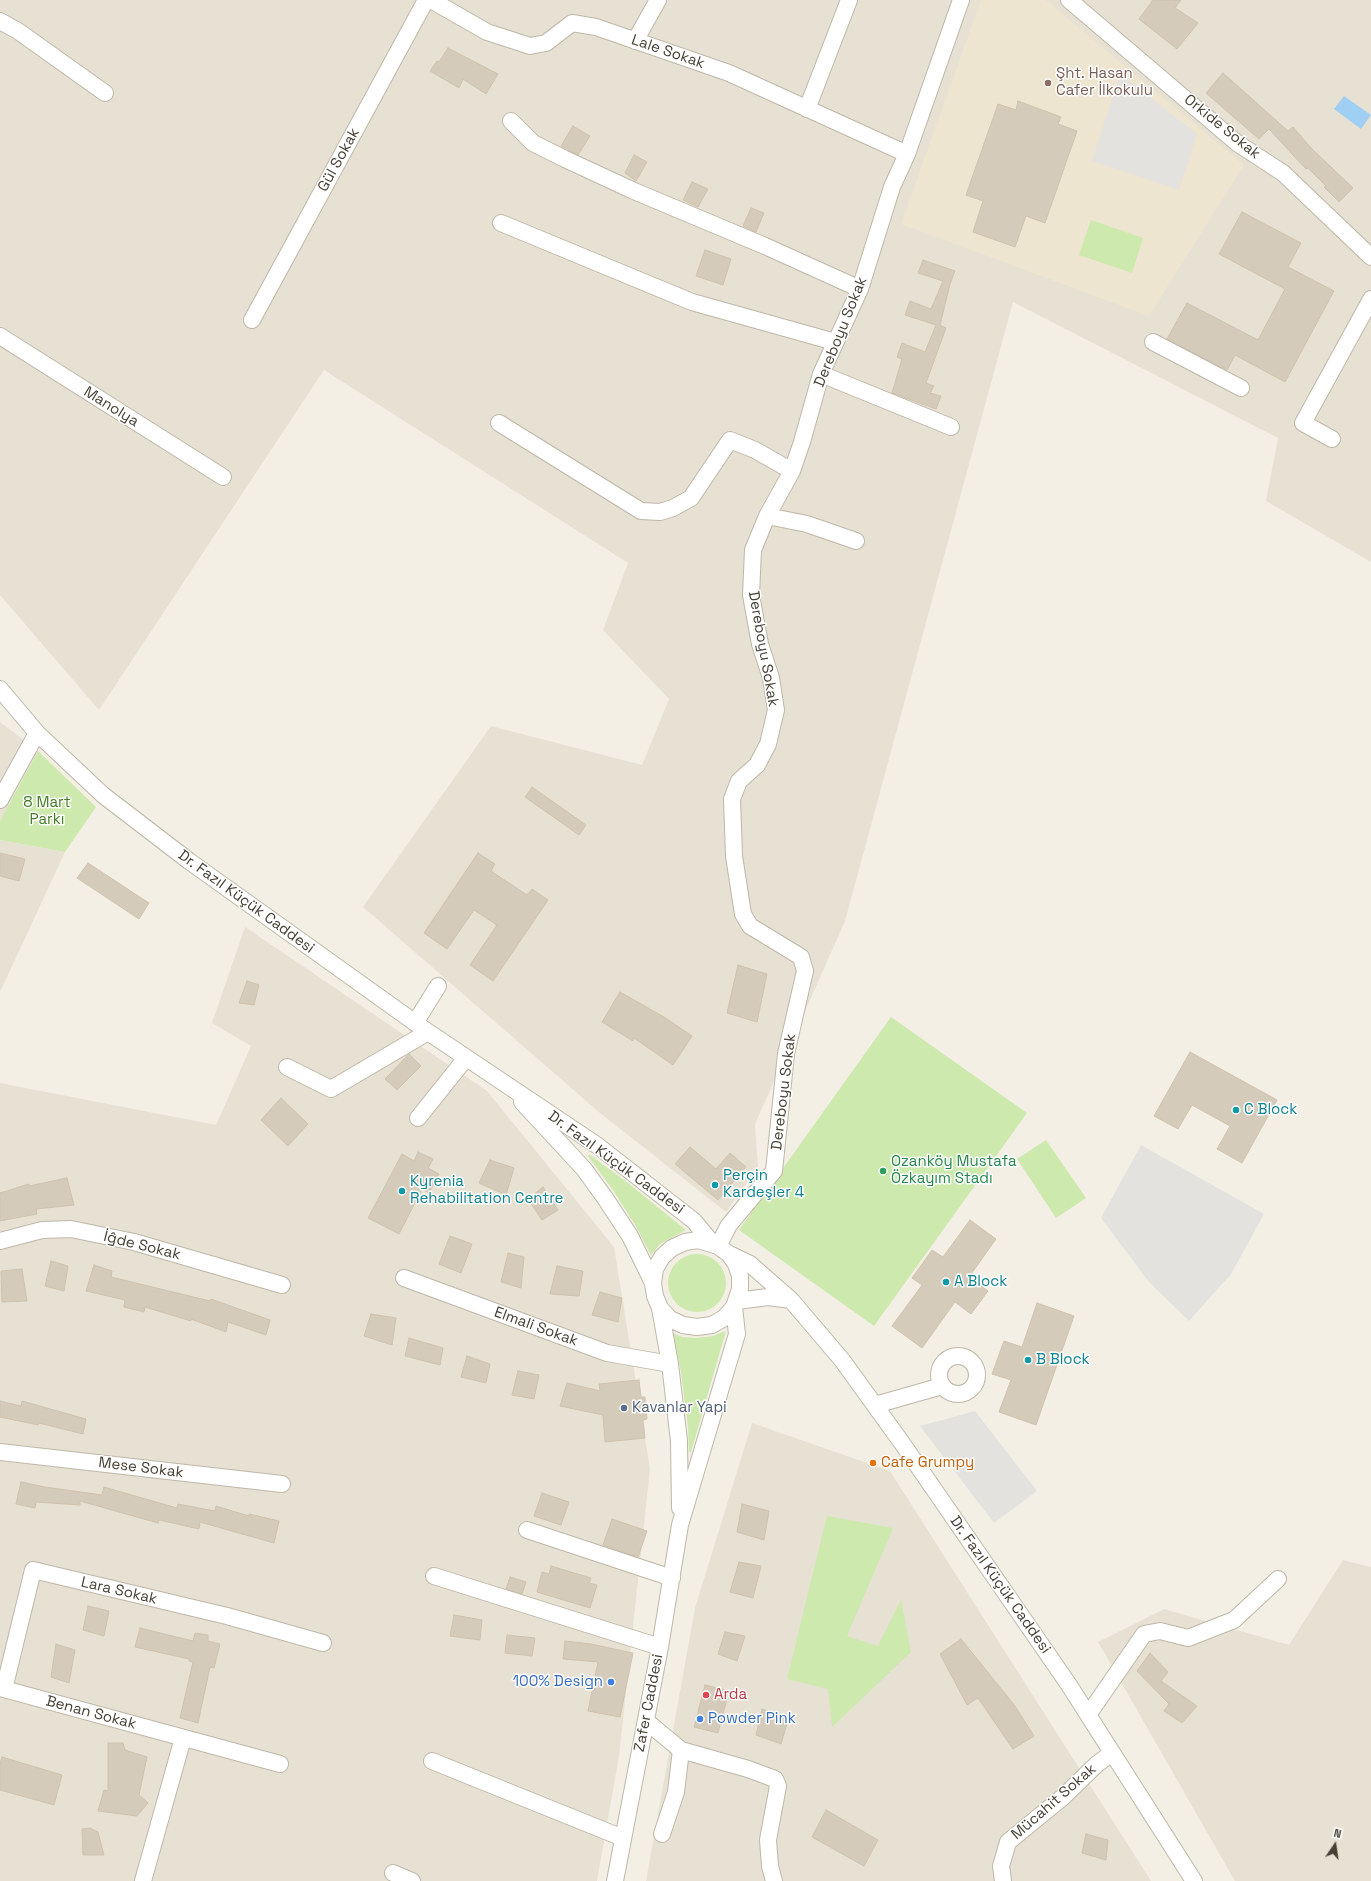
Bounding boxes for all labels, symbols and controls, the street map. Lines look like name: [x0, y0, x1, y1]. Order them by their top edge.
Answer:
street label: Lale Sokak: [629, 31, 707, 73]
place label: Şht. Hasan Cafer İlkokulu: [1056, 65, 1153, 100]
marker: Şht. Hasan Cafer İlkokulu: [1043, 78, 1053, 88]
street label: Orkide Sokak: [1180, 91, 1264, 163]
street label: Gül Sokak: [314, 125, 364, 195]
street label: Dereboyu Sokak: [811, 274, 871, 390]
street label: Manolya: [80, 383, 142, 431]
street label: Dereboyu Sokak: [744, 590, 782, 708]
park label: 8 Mart Parkı: [23, 794, 71, 829]
street label: Dr. Fazıl Küçük Caddesi: [174, 847, 318, 957]
street label: Dereboyu Sokak: [768, 1033, 800, 1151]
place label: C Block: [1244, 1101, 1297, 1119]
marker: C Block: [1231, 1105, 1241, 1115]
street label: Dr. Fazıl Küçük Caddesi: [544, 1108, 688, 1218]
place label: Ozanköy Mustafa Özkayım Stadı: [891, 1153, 1017, 1188]
marker: Ozanköy Mustafa Özkayım Stadı: [878, 1166, 888, 1176]
place label: Perçin Kardeşler 4: [723, 1167, 804, 1202]
place label: Kyrenia Rehabilitation Centre: [410, 1173, 563, 1208]
marker: Perçin Kardeşler 4: [710, 1180, 720, 1190]
marker: Kyrenia Rehabilitation Centre: [397, 1186, 407, 1196]
street label: İĝde Sokak: [102, 1228, 182, 1264]
place label: A Block: [954, 1273, 1007, 1291]
marker: A Block: [941, 1277, 951, 1287]
street label: Elmali Sokak: [492, 1304, 580, 1350]
place label: B Block: [1036, 1351, 1090, 1369]
marker: B Block: [1023, 1355, 1033, 1365]
place label: Kavanlar Yapi: [632, 1399, 727, 1417]
marker: Kavanlar Yapi: [619, 1403, 629, 1413]
street label: Mese Sokak: [97, 1454, 185, 1482]
place label: Cafe Grumpy: [881, 1454, 974, 1472]
marker: Cafe Grumpy: [868, 1458, 878, 1468]
street label: Dr. Fazıl Küçük Caddesi: [946, 1513, 1054, 1657]
street label: Lara Sokak: [79, 1573, 159, 1609]
street label: Zafer Caddesi: [631, 1653, 667, 1753]
place label: 100% Design: [513, 1673, 603, 1691]
marker: 100% Design: [606, 1677, 616, 1687]
place label: Arda: [714, 1686, 747, 1704]
marker: Arda: [701, 1690, 711, 1700]
street label: Benan Sokak: [44, 1692, 138, 1734]
place label: Powder Pink: [708, 1710, 796, 1728]
marker: Powder Pink: [695, 1714, 705, 1724]
street label: Mücahit Sokak: [1008, 1760, 1100, 1844]
north arrow: [1315, 1825, 1355, 1865]
text: N: [1333, 1826, 1343, 1841]

